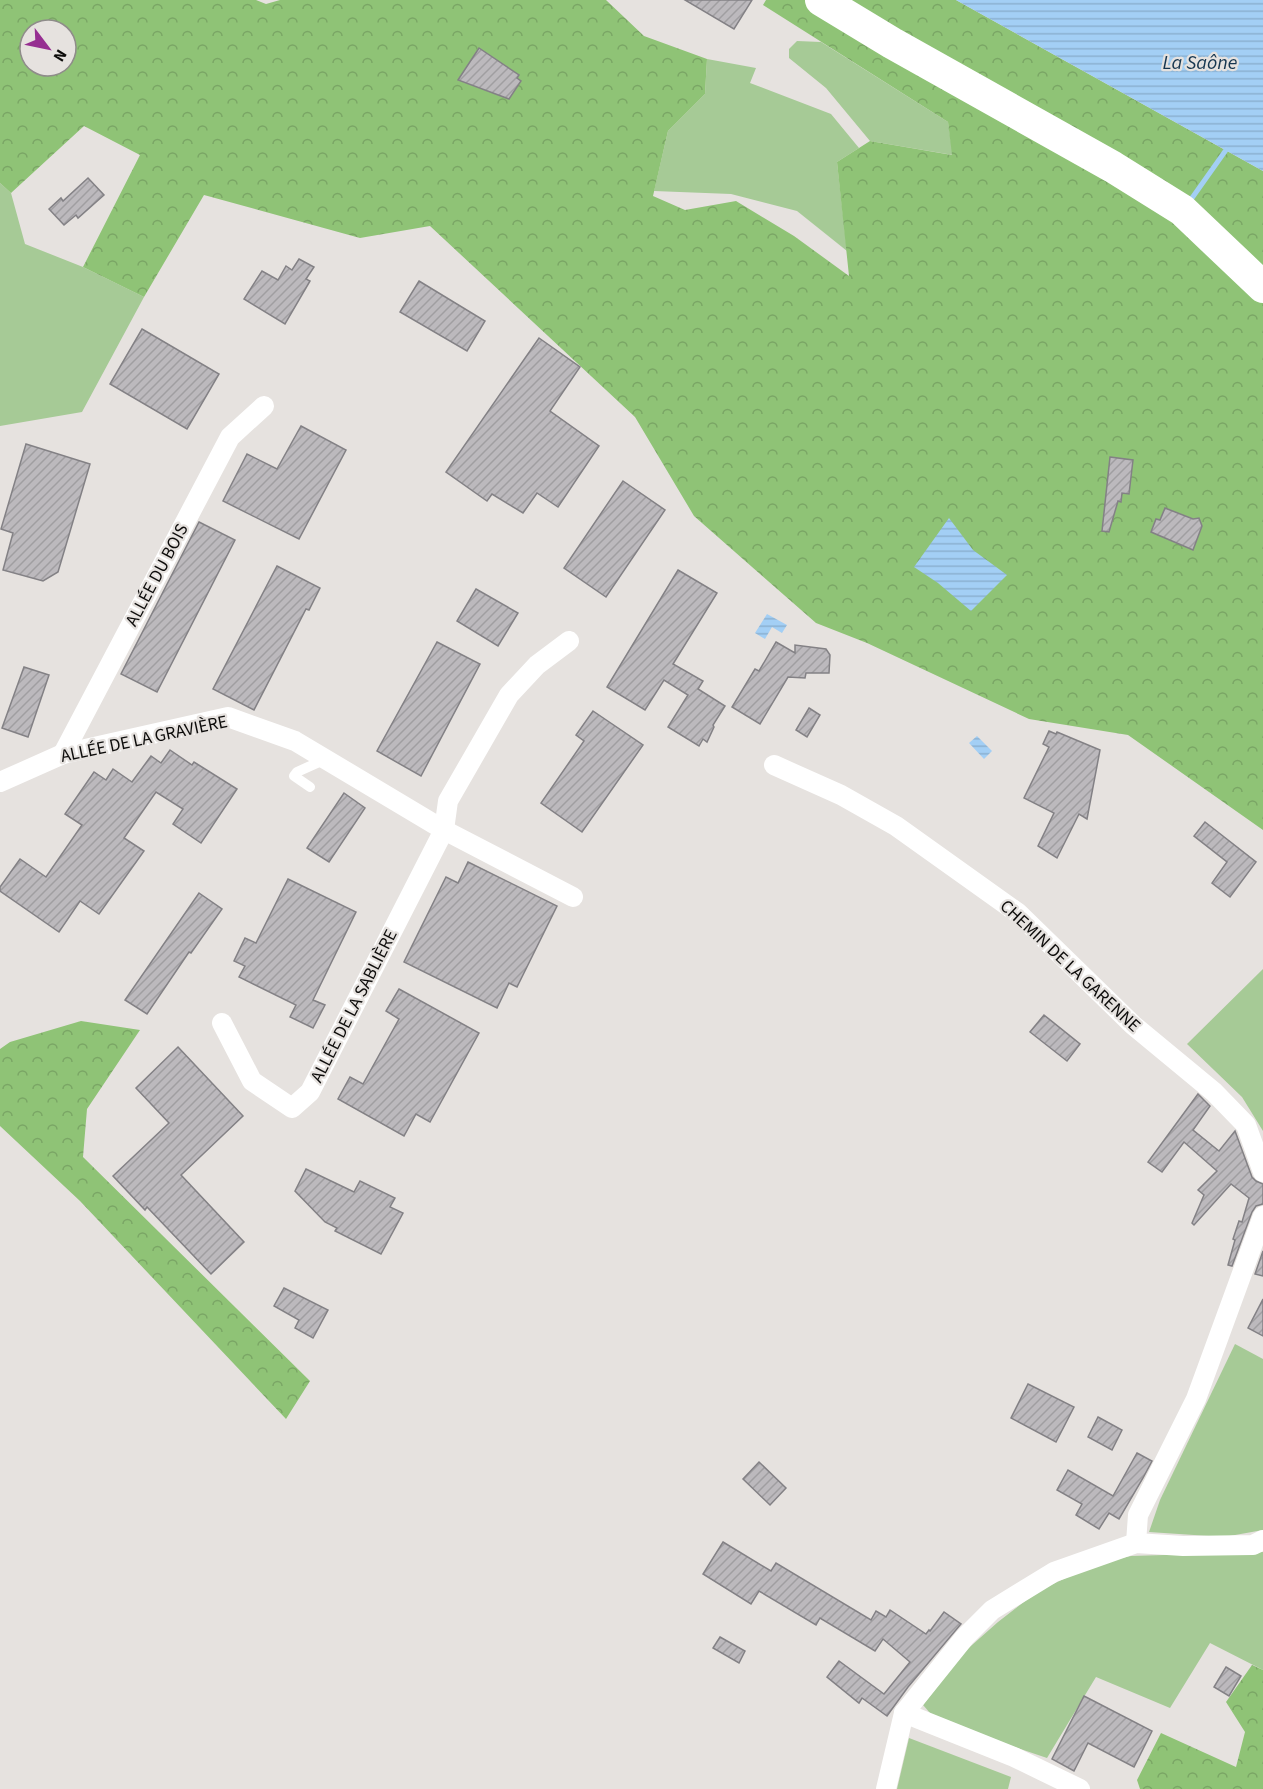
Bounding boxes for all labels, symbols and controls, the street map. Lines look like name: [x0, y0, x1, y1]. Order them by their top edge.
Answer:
north arrow: [18, 18, 78, 78]
text: N: [48, 45, 72, 66]
water label: La Saône: [1163, 49, 1237, 77]
street label: ALLÉE DU BOIS: [119, 519, 195, 631]
street label: ALLÉE DE LA GRAVIÈRE: [58, 709, 230, 769]
street label: CHEMIN DE LA GARENNE: [994, 894, 1146, 1038]
street label: ALLÉE DE LA SABLIÈRE: [305, 925, 403, 1087]

